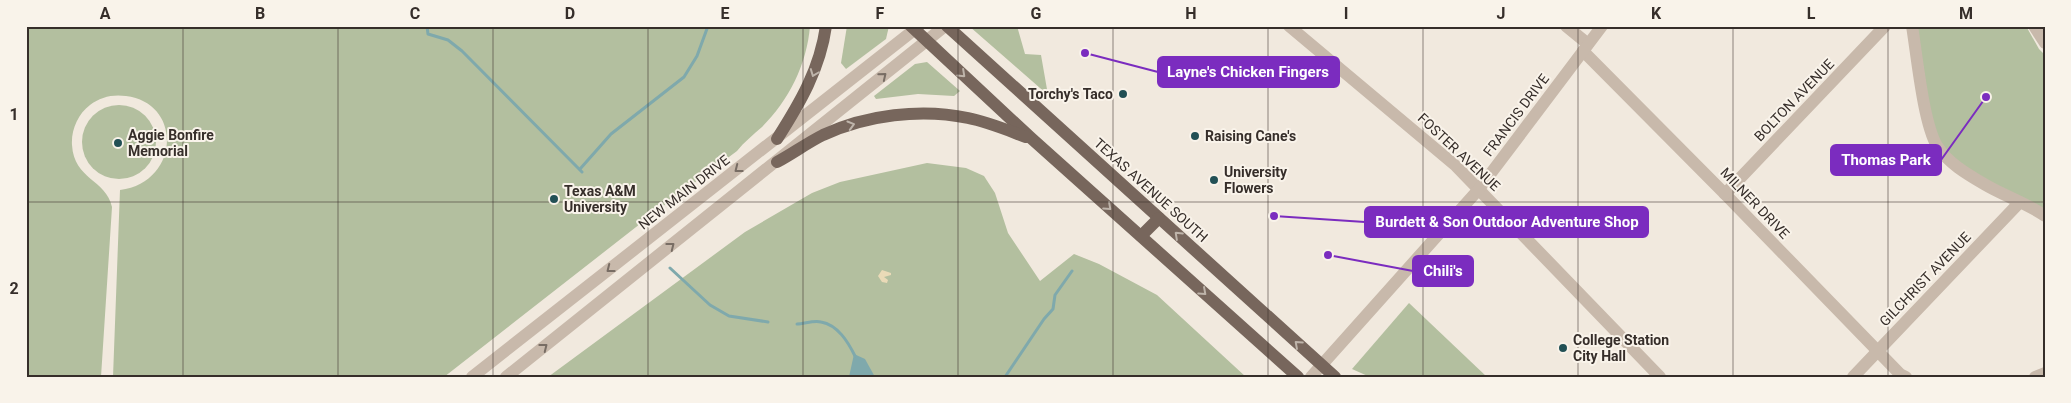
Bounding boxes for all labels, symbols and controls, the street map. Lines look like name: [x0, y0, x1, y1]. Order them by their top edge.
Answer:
text: A: [100, 4, 111, 23]
text: B: [255, 4, 265, 23]
text: C: [410, 4, 420, 23]
text: D: [565, 4, 575, 23]
text: E: [721, 4, 730, 23]
text: F: [876, 4, 885, 23]
text: G: [1031, 4, 1042, 23]
text: H: [1185, 4, 1197, 23]
text: I: [1344, 4, 1348, 23]
text: J: [1497, 4, 1505, 23]
text: K: [1651, 4, 1662, 23]
text: L: [1807, 4, 1816, 23]
text: M: [1959, 4, 1973, 23]
street label: BOLTON AVENUE: [1751, 56, 1837, 144]
callout: Layne's Chicken Fingers: [1158, 57, 1339, 87]
text: Layne's Chicken Fingers: [1167, 63, 1329, 81]
one-way arrow: [810, 69, 820, 77]
one-way arrow: [957, 69, 966, 78]
street label: FRANCIS DRIVE: [1480, 71, 1552, 159]
one-way arrow: [877, 74, 886, 82]
place label: Torchy's Taco: [1028, 86, 1113, 102]
marker: Torchy's Taco: [1117, 88, 1129, 100]
text: 1: [9, 105, 19, 124]
street label: FOSTER AVENUE: [1415, 110, 1503, 194]
one-way arrow: [847, 120, 855, 130]
place label: Aggie Bonfire Memorial: [128, 127, 214, 159]
place label: Raising Cane's: [1205, 128, 1296, 144]
marker: Raising Cane's: [1189, 130, 1201, 142]
street label: TEXAS AVENUE SOUTH: [1091, 135, 1211, 245]
marker: Aggie Bonfire Memorial: [112, 137, 124, 149]
callout: Thomas Park: [1831, 145, 1941, 175]
street label: NEW MAIN DRIVE: [635, 151, 733, 232]
text: Thomas Park: [1841, 151, 1932, 169]
one-way arrow: [735, 163, 744, 171]
place label: University Flowers: [1224, 164, 1288, 196]
street label: MILNER DRIVE: [1717, 164, 1793, 242]
marker: University Flowers: [1208, 174, 1220, 186]
place label: Texas A&M University: [564, 183, 636, 215]
marker: Texas A&M University: [548, 193, 560, 205]
one-way arrow: [1102, 201, 1111, 210]
callout: Burdett & Son Outdoor Adventure Shop: [1365, 207, 1648, 237]
text: Burdett & Son Outdoor Adventure Shop: [1375, 213, 1639, 231]
street label: GILCHRIST AVENUE: [1876, 229, 1974, 329]
one-way arrow: [1174, 232, 1183, 241]
one-way arrow: [666, 242, 675, 251]
callout: Chili's: [1413, 256, 1473, 286]
text: Chili's: [1423, 262, 1463, 280]
one-way arrow: [607, 263, 616, 271]
text: 2: [9, 279, 19, 298]
one-way arrow: [1198, 286, 1207, 295]
place label: College Station City Hall: [1573, 332, 1669, 364]
one-way arrow: [1295, 341, 1304, 350]
marker: College Station City Hall: [1557, 342, 1569, 354]
one-way arrow: [538, 344, 547, 352]

